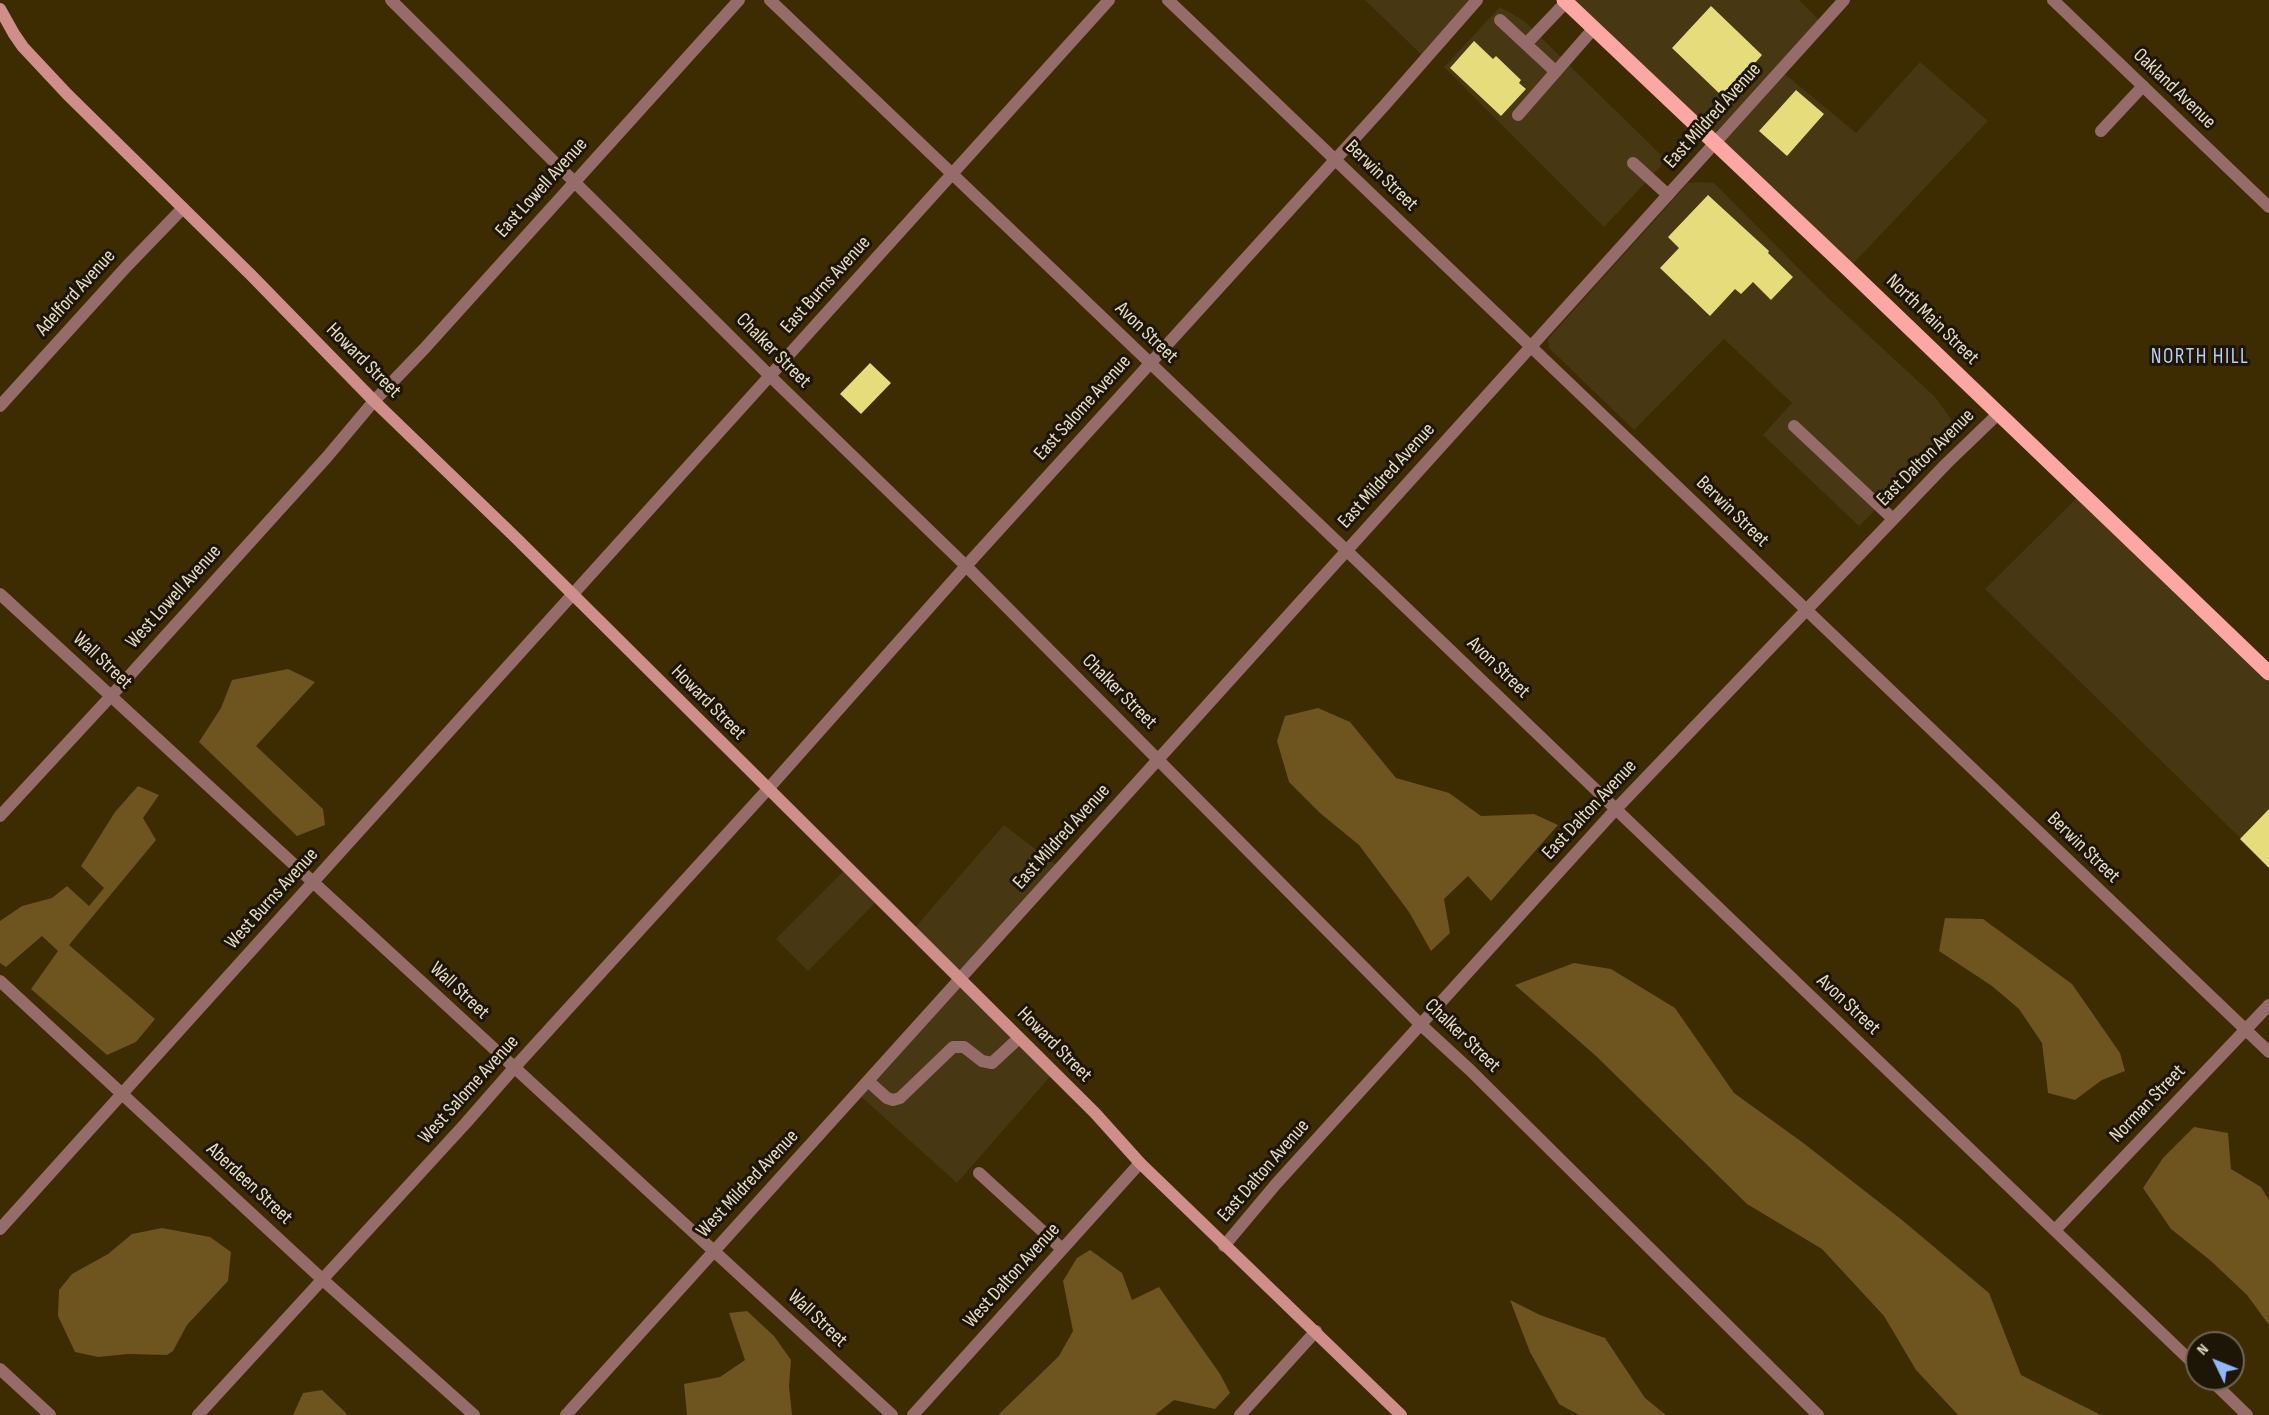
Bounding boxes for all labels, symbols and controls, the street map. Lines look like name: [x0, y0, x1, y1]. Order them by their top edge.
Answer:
street label: Oakland Avenue: [2128, 44, 2220, 134]
street label: East Mildred Avenue: [1659, 58, 1767, 174]
street label: East Lowell Avenue: [491, 133, 593, 243]
street label: Berwin Street: [1340, 135, 1422, 217]
street label: East Burns Avenue: [776, 231, 876, 339]
street label: Adelford Avenue: [31, 245, 121, 341]
street label: North Main Street: [1881, 270, 1983, 370]
street label: Avon Street: [1110, 297, 1182, 369]
street label: Chalker Street: [731, 309, 815, 393]
street label: Howard Street: [321, 319, 405, 403]
district label: NORTH HILL: [2151, 345, 2249, 371]
street label: East Salome Avenue: [1029, 350, 1137, 466]
street label: East Dalton Avenue: [1872, 404, 1980, 512]
street label: East Mildred Avenue: [1333, 418, 1441, 534]
street label: Berwin Street: [1691, 471, 1773, 553]
street label: West Lowell Avenue: [121, 540, 227, 654]
street label: Wall Street: [67, 627, 137, 695]
street label: Avon Street: [1462, 632, 1534, 704]
street label: Chalker Street: [1077, 650, 1161, 734]
street label: Howard Street: [666, 661, 750, 745]
street label: East Dalton Avenue: [1538, 755, 1642, 865]
street label: East Mildred Avenue: [1008, 779, 1116, 895]
street label: Berwin Street: [2042, 807, 2124, 889]
street label: West Burns Avenue: [220, 843, 324, 955]
street label: Wall Street: [424, 957, 494, 1025]
street label: Avon Street: [1811, 970, 1885, 1040]
street label: Chalker Street: [1419, 994, 1505, 1078]
street label: Howard Street: [1012, 1003, 1096, 1087]
street label: West Salome Avenue: [414, 1031, 524, 1149]
street label: Norman Street: [2105, 1060, 2191, 1148]
street label: East Dalton Avenue: [1213, 1115, 1315, 1227]
street label: West Mildred Avenue: [692, 1125, 804, 1243]
street label: Aberdeen Street: [201, 1138, 297, 1230]
street label: West Dalton Avenue: [959, 1218, 1065, 1334]
street label: Wall Street: [782, 1285, 852, 1353]
north arrow: [2185, 1331, 2245, 1391]
text: N: [2193, 1340, 2213, 1359]

